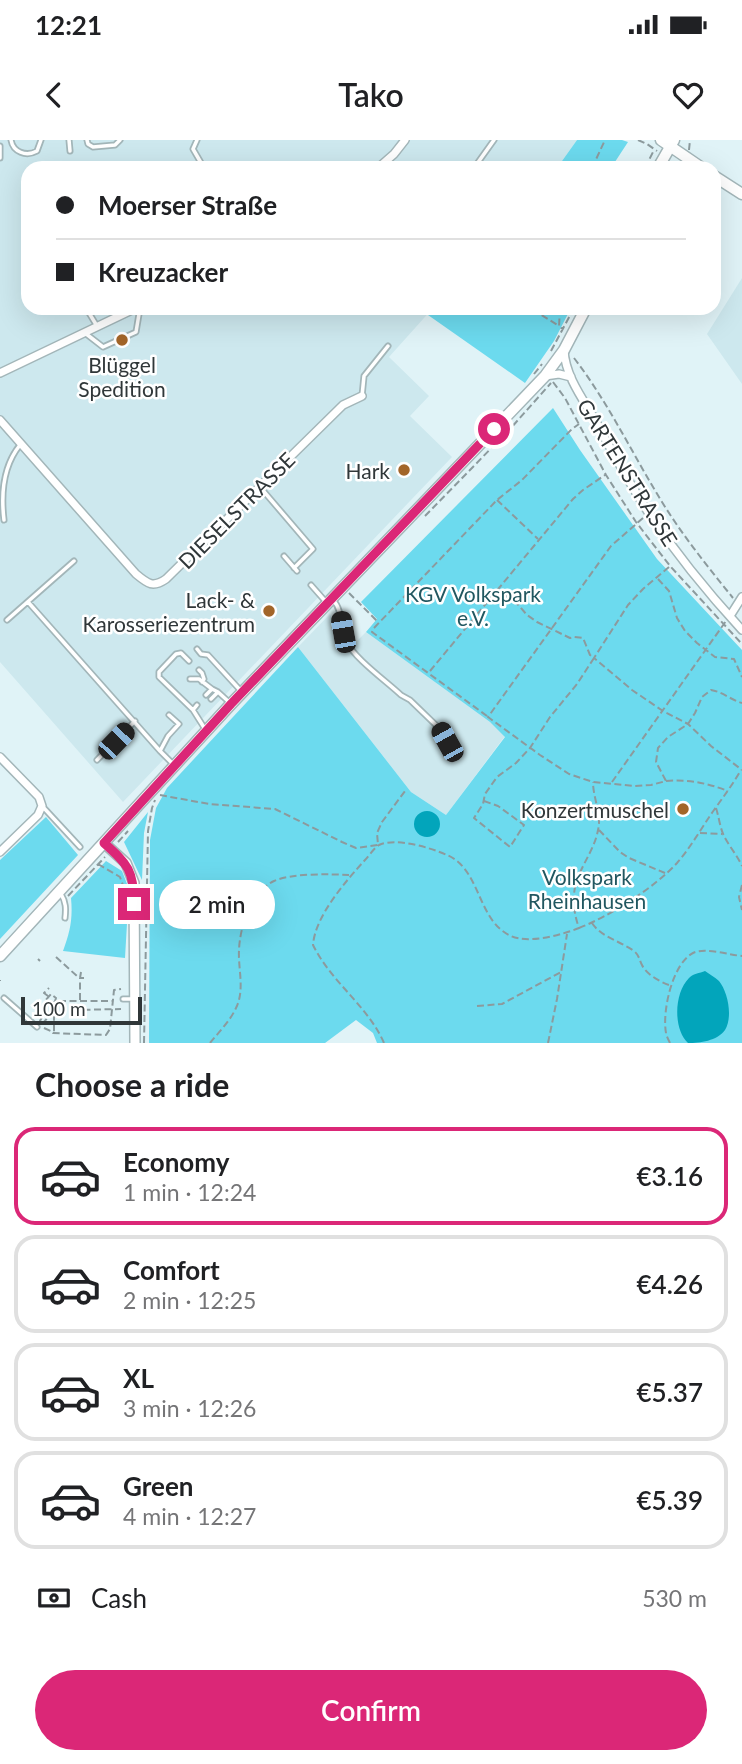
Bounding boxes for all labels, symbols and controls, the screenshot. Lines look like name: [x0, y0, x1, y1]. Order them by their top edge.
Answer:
text: 12:21: [35, 9, 102, 41]
text: Tako: [338, 75, 404, 114]
icon: back: [35, 76, 73, 114]
icon: heart: [669, 76, 707, 114]
text: Moerser Straße: [98, 189, 277, 221]
text: Kreuzacker: [98, 256, 228, 288]
marker: Blüggel Spedition: [114, 332, 130, 348]
place label: Blüggel Spedition: [78, 352, 166, 401]
street label: GARTENSTRASSE: [573, 394, 683, 550]
route start: [478, 413, 510, 445]
street label: DIESELSTRASSE: [173, 447, 299, 573]
place label: Hark: [346, 458, 390, 483]
marker: Hark: [396, 462, 412, 478]
park label: KGV Volkspark e.V.: [405, 581, 541, 630]
place label: Lack- & Karosseriezentrum: [82, 587, 255, 636]
marker: Lack- & Karosseriezentrum: [261, 603, 277, 619]
car: [330, 609, 357, 655]
car: [94, 719, 139, 763]
car: [428, 719, 467, 765]
place label: Konzertmuschel: [521, 797, 669, 822]
marker: Konzertmuschel: [675, 801, 691, 817]
park label: Volkspark Rheinhausen: [528, 864, 646, 913]
callout: 2 min: [158, 880, 274, 928]
route end: [118, 888, 150, 920]
text: 2 min: [189, 890, 245, 918]
scale bar: [21, 994, 142, 1026]
text: 100 m: [32, 997, 86, 1020]
text: Choose a ride: [35, 1065, 229, 1104]
icon: car: [39, 1145, 102, 1208]
text: Economy: [123, 1146, 229, 1178]
text: €3.16: [637, 1160, 703, 1192]
text: 1 min · 12:24: [123, 1178, 256, 1206]
icon: car: [39, 1253, 102, 1316]
text: Comfort: [123, 1254, 220, 1286]
text: €4.26: [637, 1268, 703, 1300]
text: 2 min · 12:25: [123, 1286, 256, 1314]
icon: car: [39, 1361, 102, 1424]
text: XL: [123, 1362, 154, 1394]
text: €5.37: [637, 1376, 703, 1408]
text: 3 min · 12:26: [123, 1394, 256, 1422]
icon: car: [39, 1469, 102, 1532]
text: Green: [123, 1470, 193, 1502]
text: €5.39: [637, 1484, 703, 1516]
text: 4 min · 12:27: [123, 1502, 256, 1530]
icon: cash: [35, 1579, 73, 1617]
text: Cash: [91, 1582, 147, 1614]
text: 530 m: [642, 1584, 707, 1612]
button: Confirm: [35, 1670, 707, 1750]

